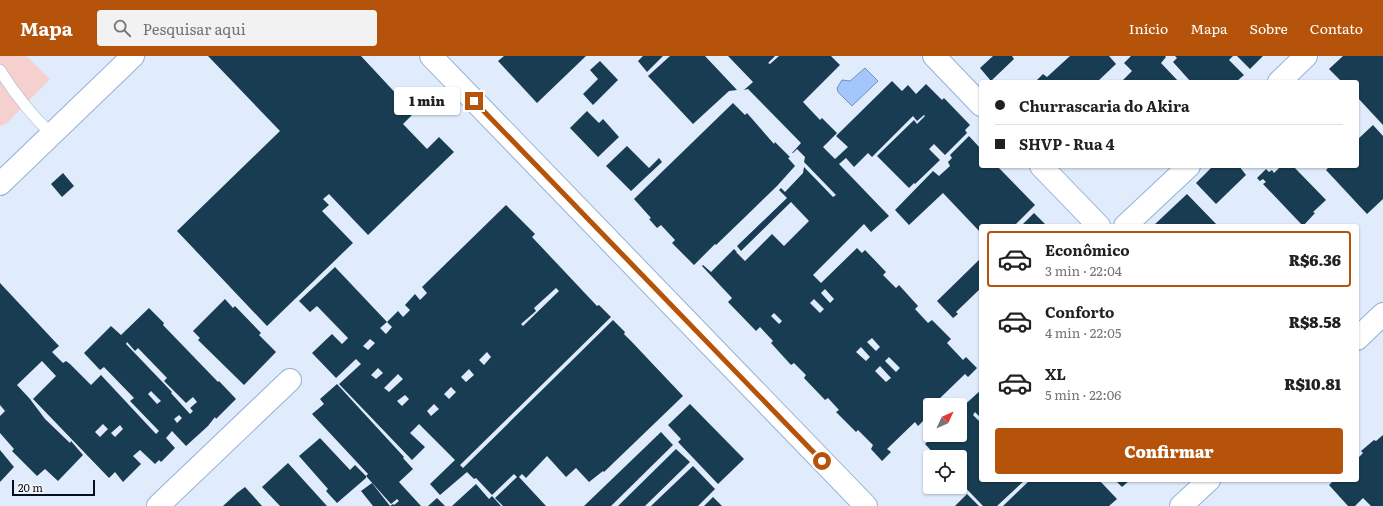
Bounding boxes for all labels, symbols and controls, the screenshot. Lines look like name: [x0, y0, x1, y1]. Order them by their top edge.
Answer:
search box: [97, 10, 377, 46]
text: Mapa: [20, 14, 73, 42]
icon: search: [111, 17, 133, 39]
text: Pesquisar aqui: [143, 17, 246, 40]
text: Início: [1129, 18, 1168, 38]
text: Mapa: [1190, 18, 1228, 38]
text: Sobre: [1250, 18, 1288, 38]
text: Contato: [1310, 18, 1363, 38]
callout: 1 min: [394, 87, 460, 115]
text: 1 min: [409, 91, 445, 110]
route end: [465, 92, 483, 110]
text: Churrascaria do Akira: [1019, 94, 1190, 117]
text: SHVP - Rua 4: [1019, 132, 1115, 155]
text: Econômico: [1045, 238, 1130, 261]
icon: car: [997, 241, 1033, 277]
text: R$6.36: [1289, 248, 1341, 271]
text: 3 min · 22:04: [1045, 261, 1122, 280]
text: Conforto: [1045, 300, 1114, 323]
icon: car: [997, 303, 1033, 339]
text: R$8.58: [1289, 310, 1341, 333]
text: 4 min · 22:05: [1045, 323, 1121, 342]
text: XL: [1045, 362, 1066, 385]
icon: car: [997, 365, 1033, 401]
text: R$10.81: [1284, 372, 1341, 395]
text: 5 min · 22:06: [1045, 385, 1121, 404]
north arrow: [923, 398, 967, 442]
map controls: [923, 398, 967, 494]
button: Confirmar: [995, 428, 1343, 474]
button: locate: [923, 450, 967, 494]
route start: [813, 452, 831, 470]
scale bar: [12, 478, 95, 497]
text: 20 m: [18, 479, 43, 495]

